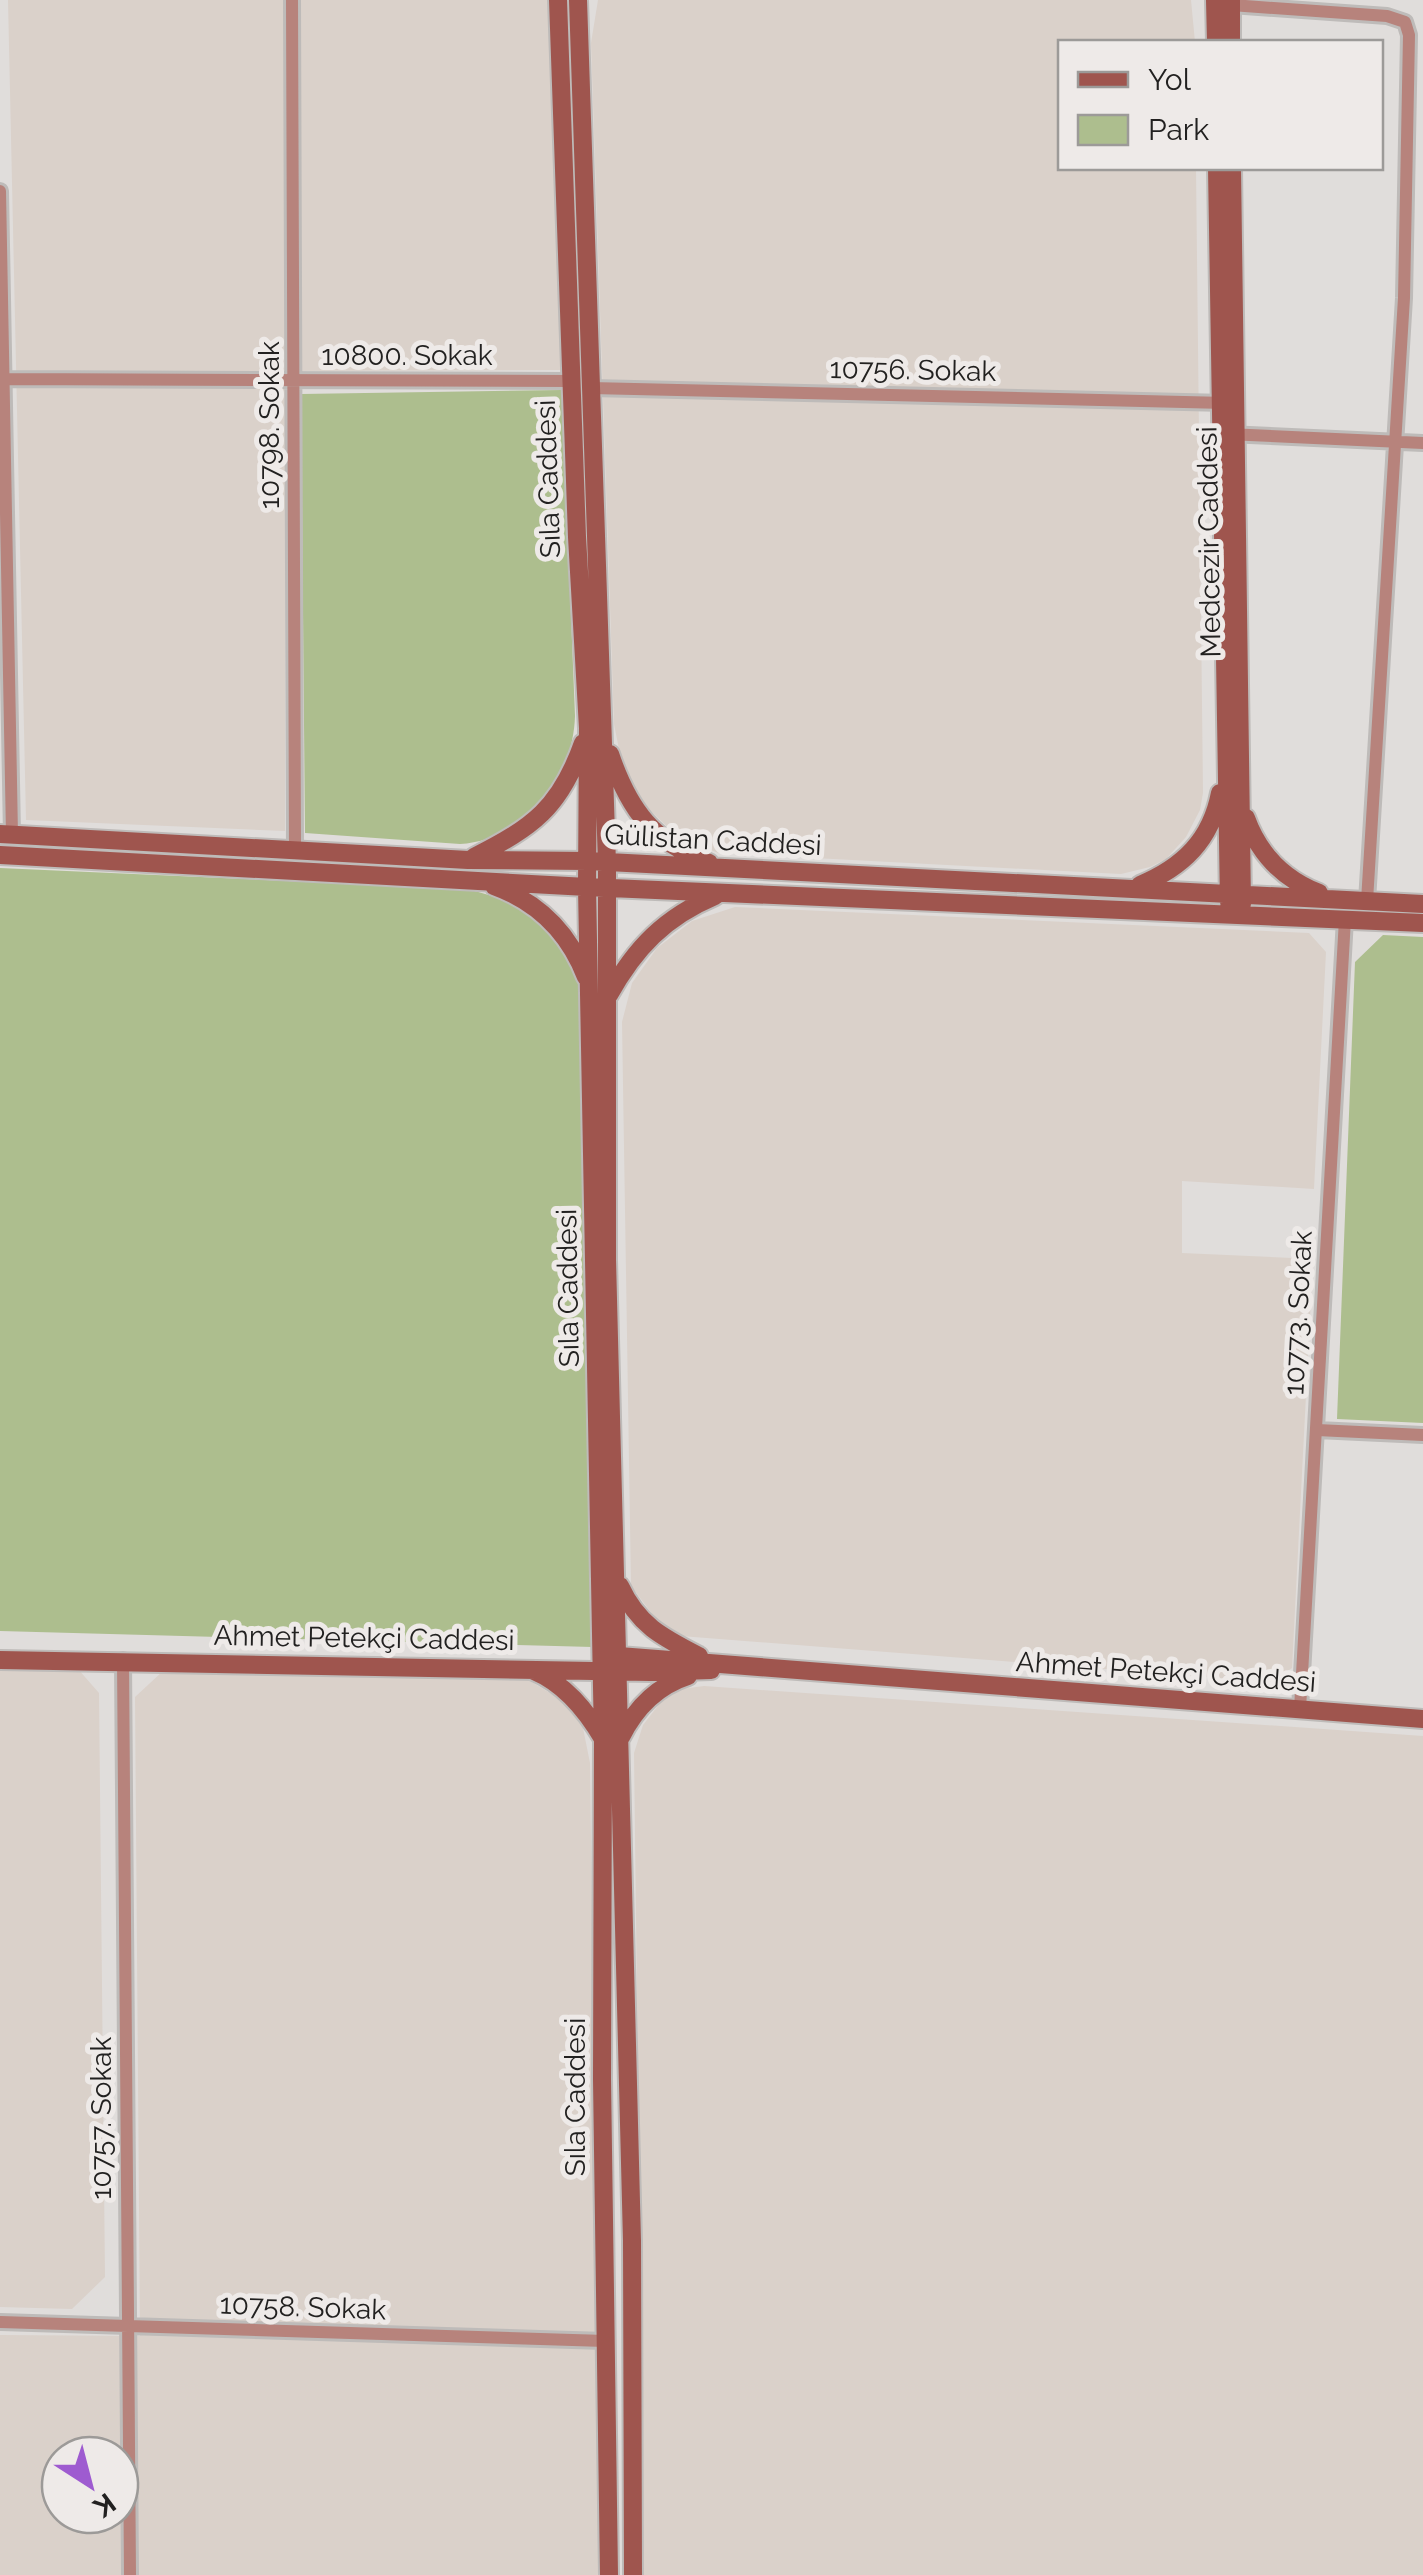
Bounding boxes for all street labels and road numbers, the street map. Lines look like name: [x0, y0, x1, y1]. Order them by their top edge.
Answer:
street label: 10800. Sokak: [322, 339, 493, 372]
street label: 10798. Sokak: [253, 341, 286, 509]
street label: 10756. Sokak: [829, 352, 997, 388]
street label: Sıla Caddesi: [529, 399, 567, 559]
street label: Medcezir Caddesi: [1190, 426, 1228, 658]
street label: Gülistan Caddesi: [604, 818, 822, 862]
street label: Sıla Caddesi: [550, 1208, 586, 1368]
street label: 10773. Sokak: [1277, 1230, 1319, 1396]
street label: Ahmet Petekçi Caddesi: [213, 1619, 515, 1657]
street label: Ahmet Petekçi Caddesi: [1015, 1645, 1317, 1699]
street label: Sıla Caddesi: [559, 2018, 592, 2176]
street label: 10757. Sokak: [85, 2036, 118, 2199]
street label: 10758. Sokak: [219, 2288, 387, 2326]

